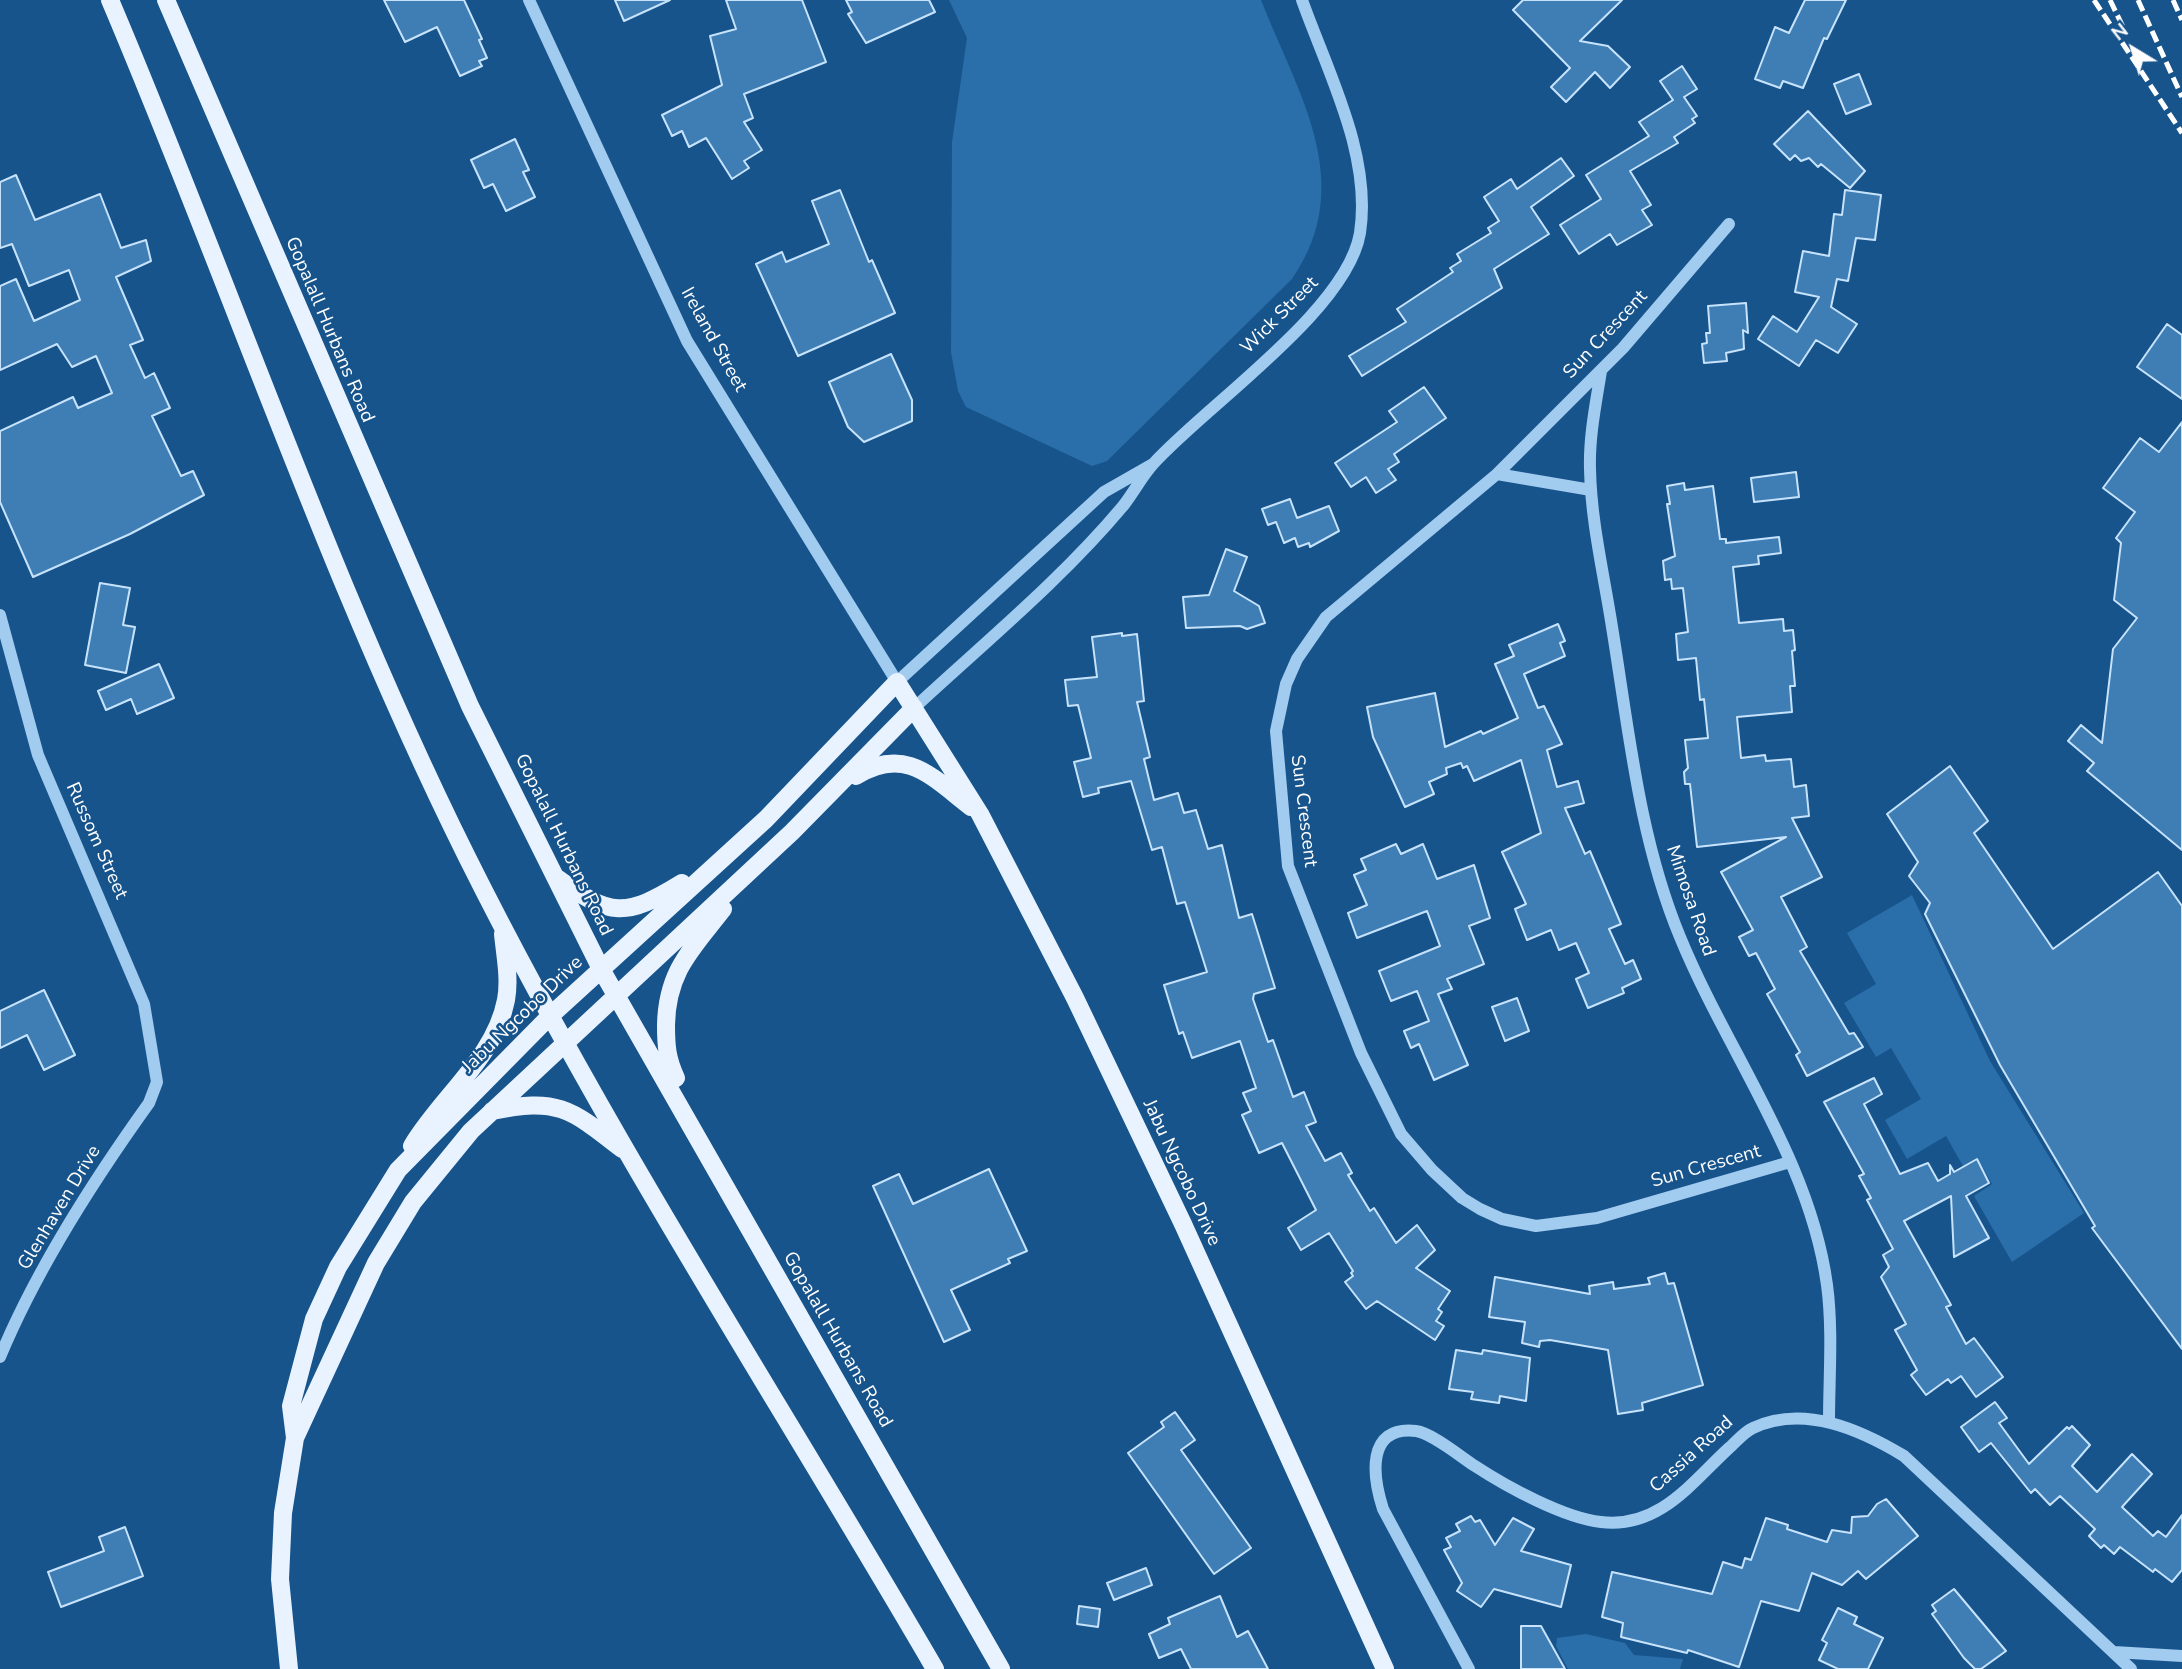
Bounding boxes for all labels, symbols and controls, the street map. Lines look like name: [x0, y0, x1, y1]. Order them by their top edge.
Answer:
north arrow: [2098, 14, 2168, 84]
text: N: [2106, 18, 2134, 47]
street label: Gopalall Hurbans Road: [280, 234, 378, 426]
street label: Wick Street: [1236, 272, 1324, 360]
street label: Ireland Street: [675, 284, 751, 396]
street label: Sun Crescent: [1559, 286, 1653, 384]
street label: Gopalall Hurbans Road: [509, 750, 617, 940]
street label: Sun Crescent: [1285, 754, 1321, 868]
street label: Russom Street: [60, 779, 132, 903]
street label: Mimosa Road: [1660, 843, 1720, 959]
street label: Jabu Ngcobo Drive: [458, 952, 588, 1078]
street label: Jabu Ngcobo Drive: [1137, 1096, 1225, 1250]
street label: Sun Crescent: [1649, 1140, 1763, 1194]
street label: Glenhaven Drive: [14, 1141, 106, 1275]
street label: Gopalall Hurbans Road: [777, 1248, 897, 1432]
street label: Cassia Road: [1646, 1412, 1738, 1498]

